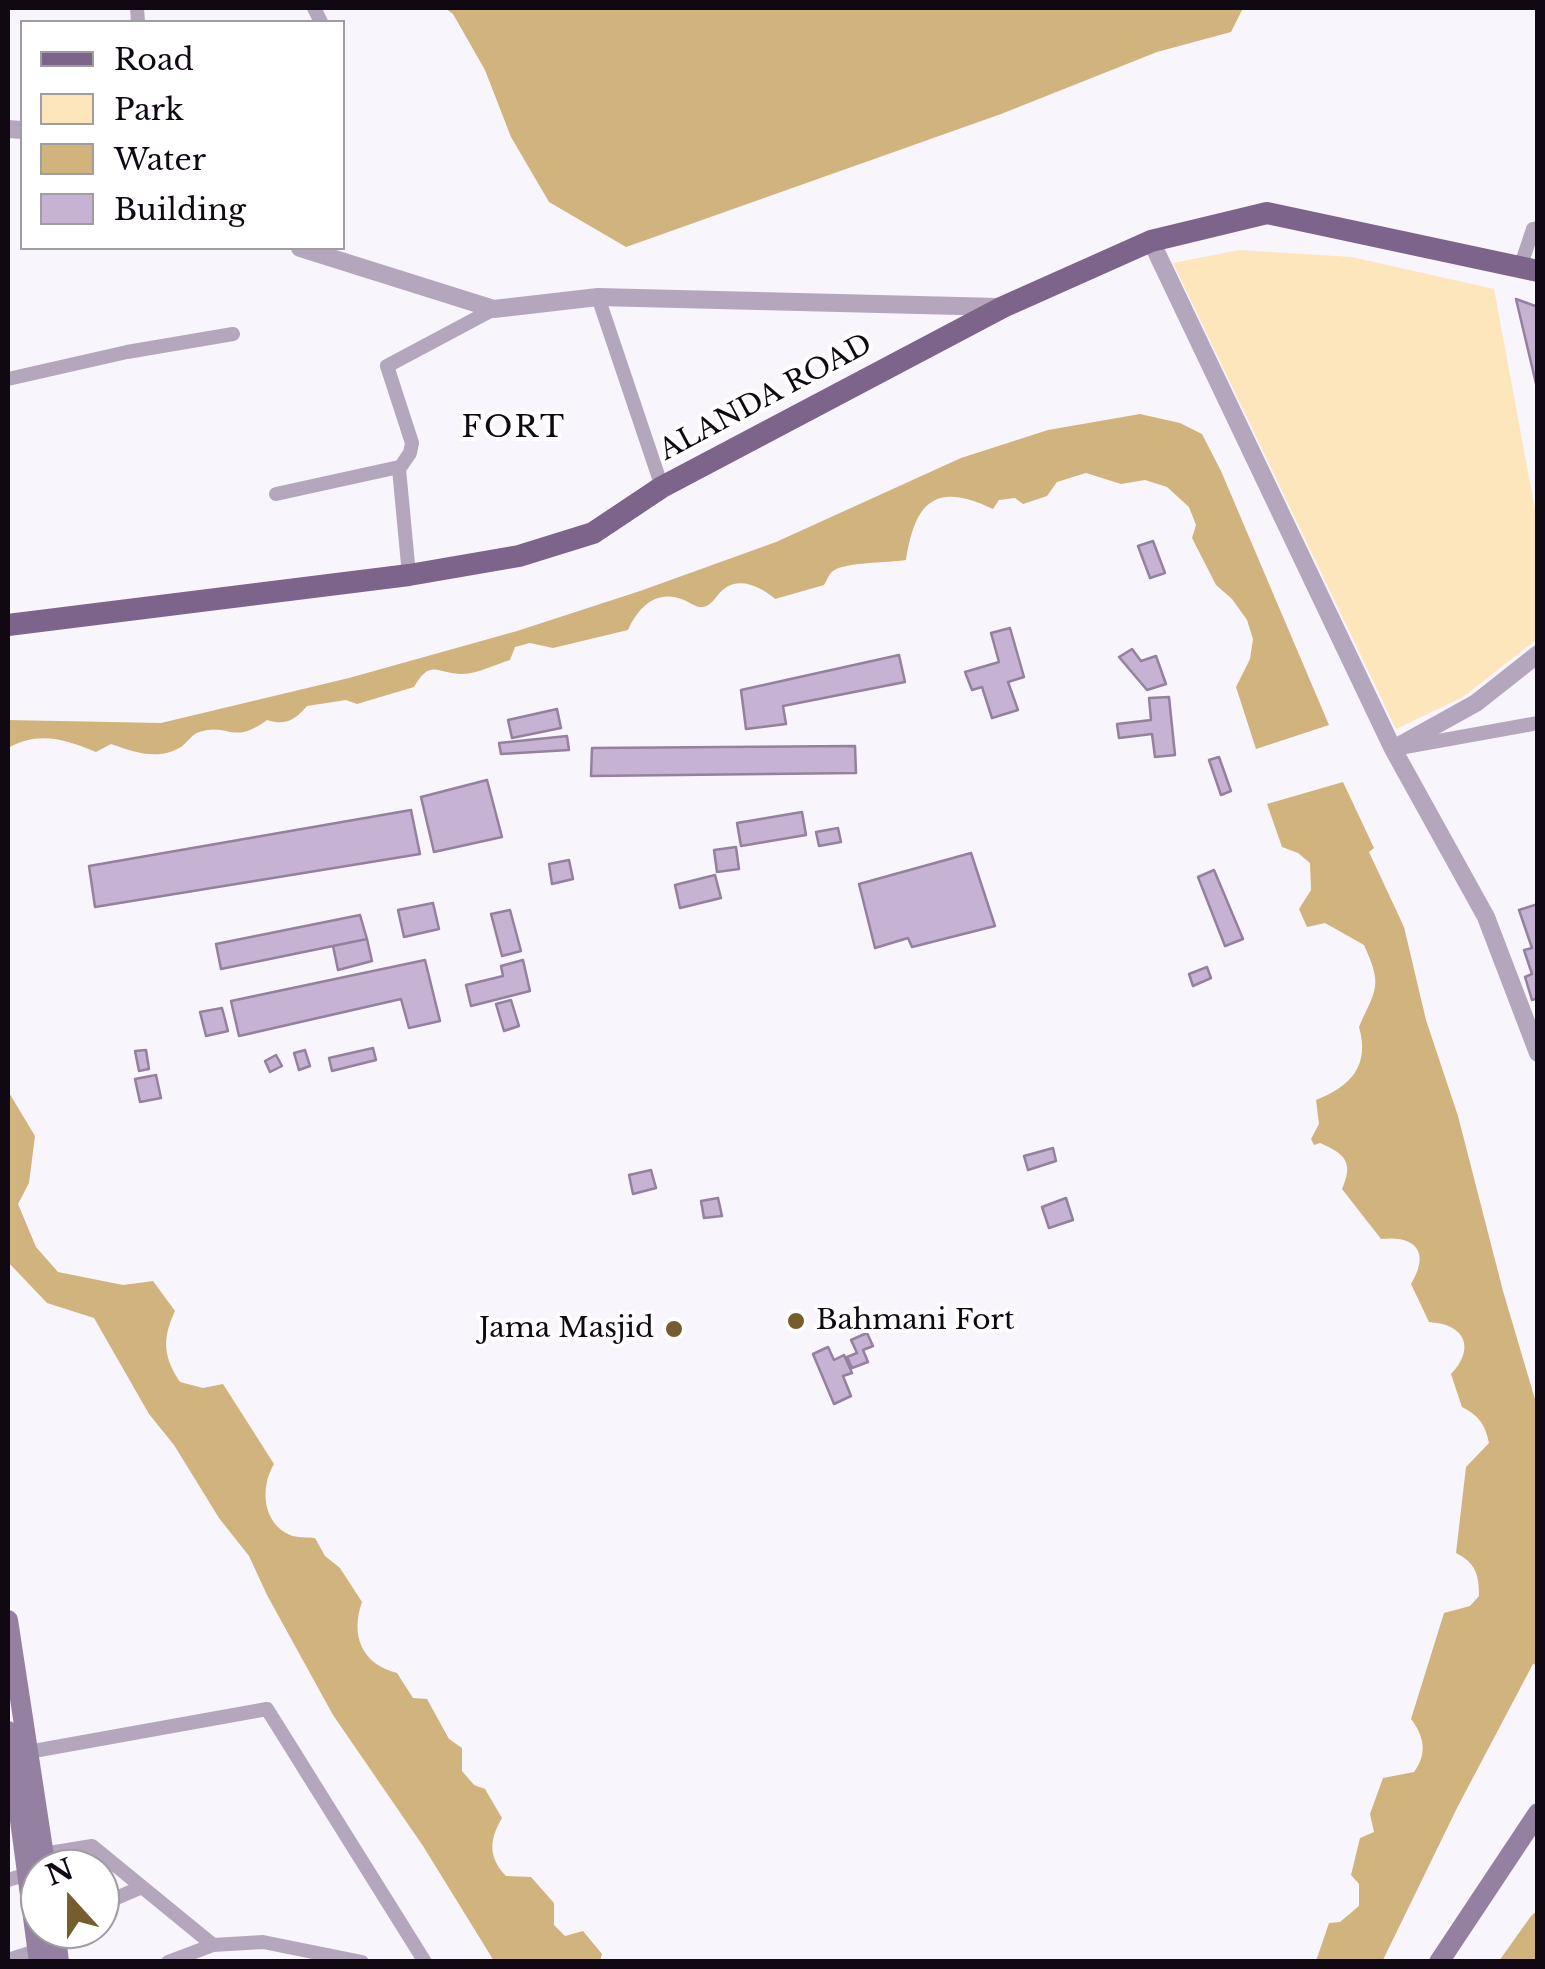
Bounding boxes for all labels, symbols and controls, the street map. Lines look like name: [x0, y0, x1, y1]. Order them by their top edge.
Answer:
legend: [20, 20, 345, 250]
text: Road: [114, 41, 194, 78]
text: Park: [114, 91, 184, 128]
text: Water: [114, 141, 206, 178]
text: Building: [114, 191, 246, 228]
street label: ALANDA ROAD: [654, 328, 878, 468]
district label: FORT: [461, 411, 567, 447]
place label: Bahmani Fort: [816, 1304, 1015, 1338]
marker: Bahmani Fort: [785, 1310, 807, 1332]
place label: Jama Masjid: [479, 1312, 654, 1346]
marker: Jama Masjid: [663, 1318, 685, 1340]
north arrow: [20, 1849, 120, 1949]
text: N: [41, 1851, 78, 1893]

